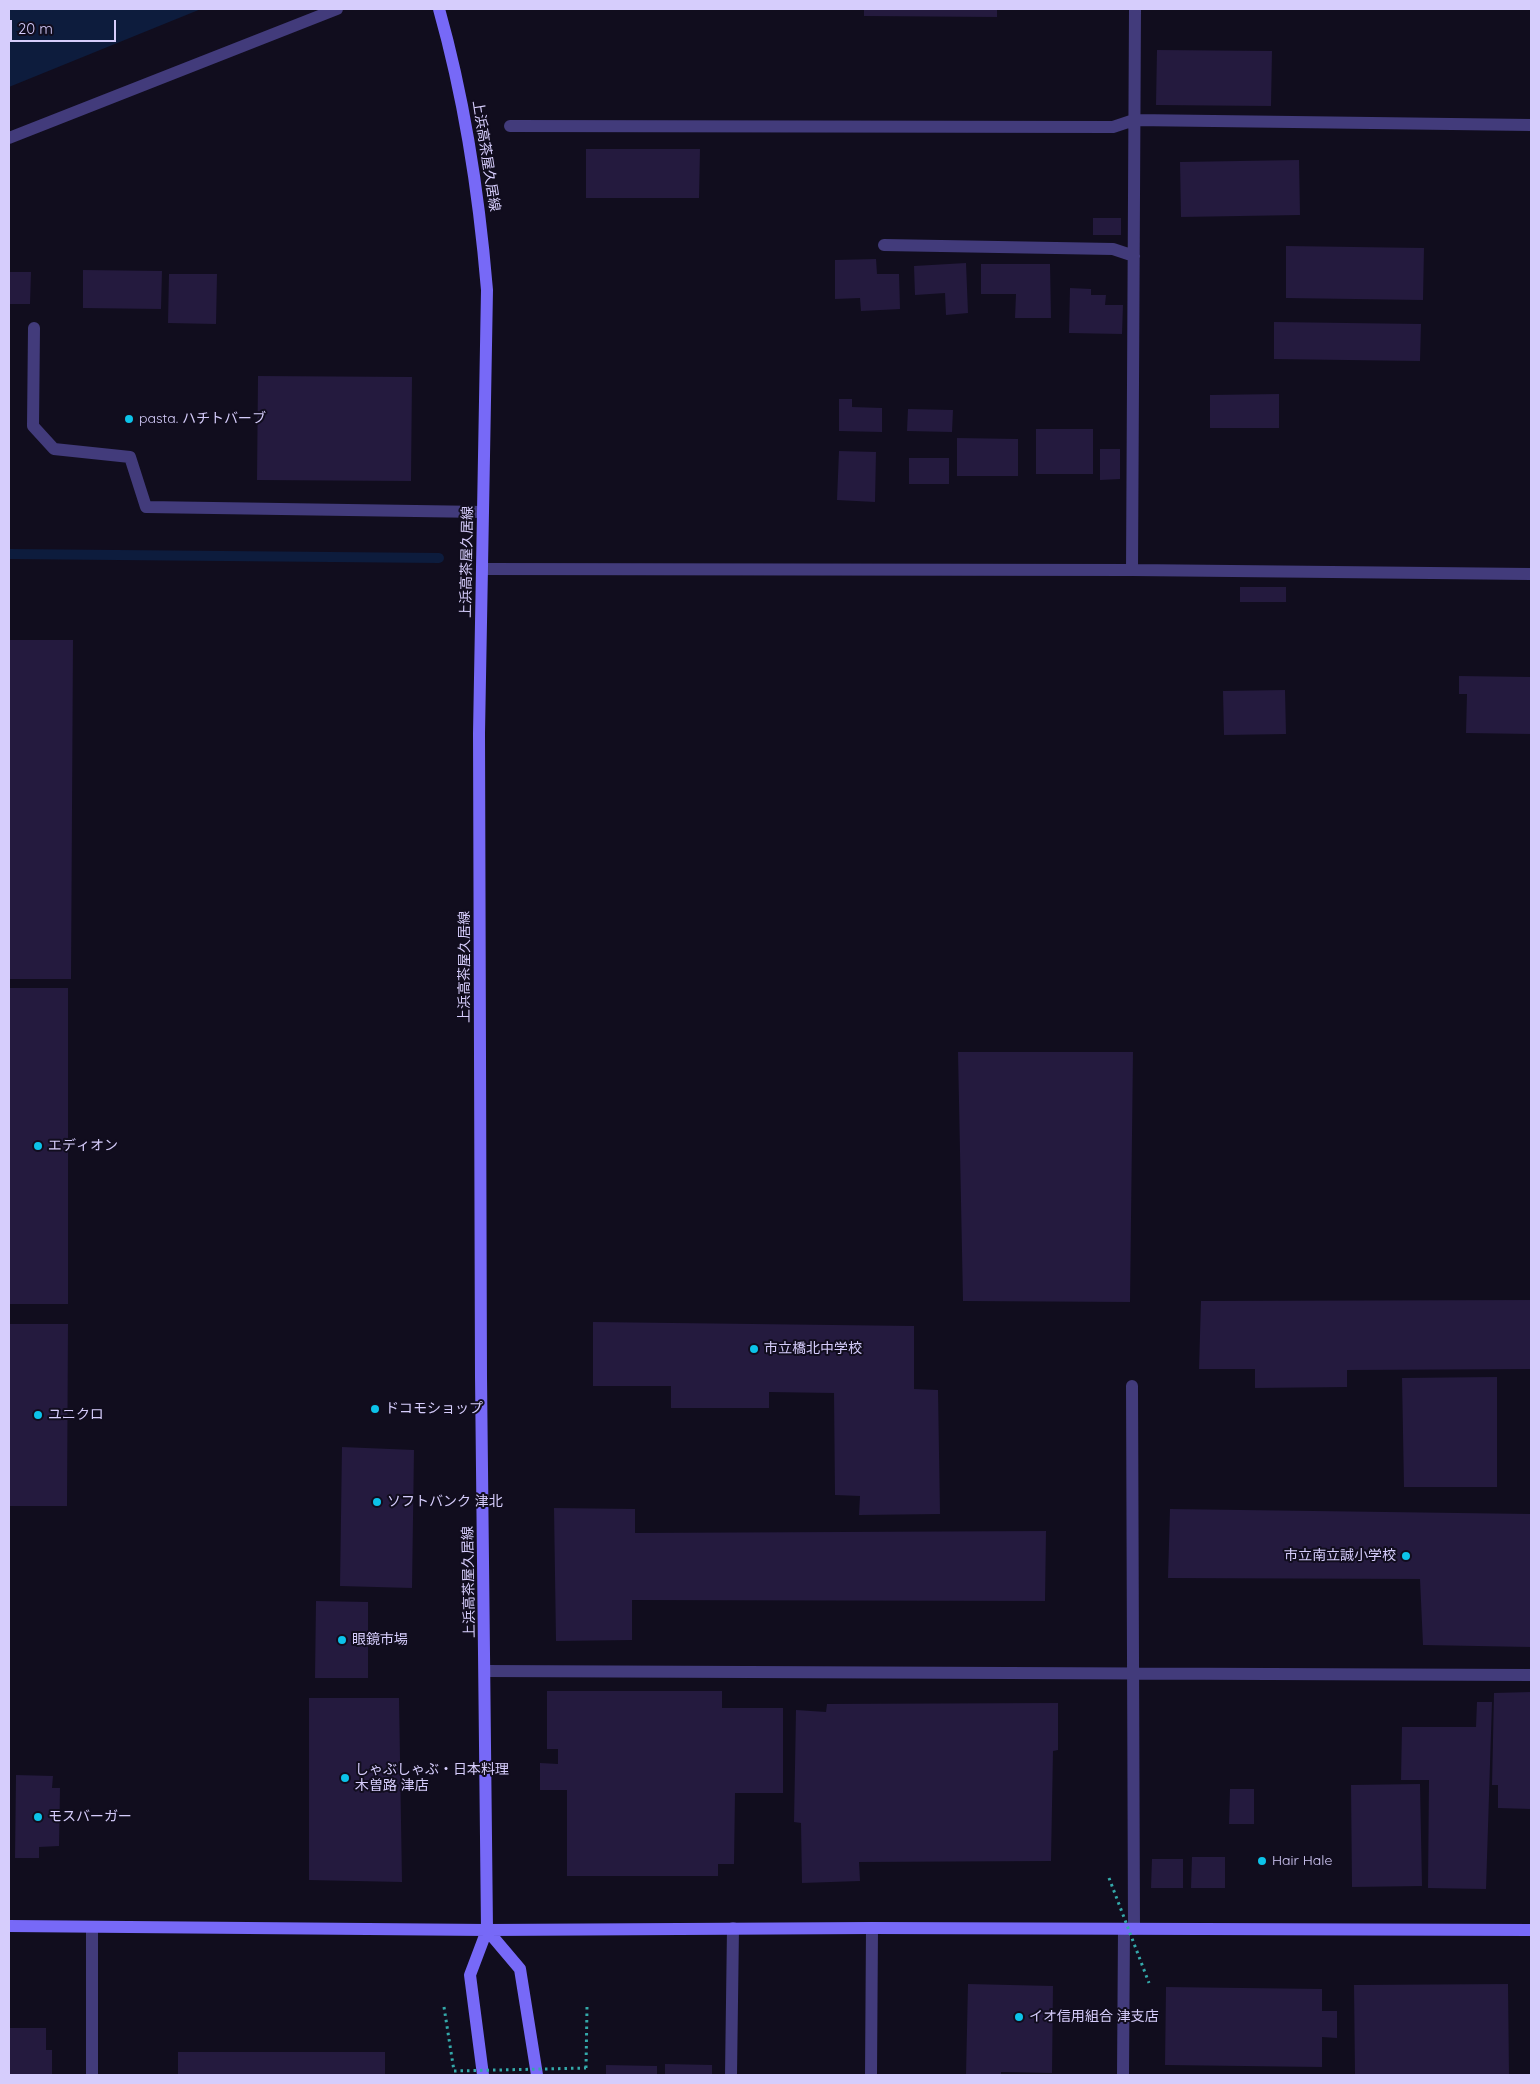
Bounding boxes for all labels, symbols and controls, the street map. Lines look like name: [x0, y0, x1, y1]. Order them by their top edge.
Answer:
scale bar: [12, 10, 119, 42]
text: 20 m: [18, 19, 53, 38]
street label: 上浜高茶屋久居線: [469, 99, 503, 213]
place label: pasta. ハチトバーブ: [139, 411, 266, 427]
marker: pasta. ハチトバーブ: [123, 413, 135, 425]
street label: 上浜高茶屋久居線: [458, 506, 476, 618]
street label: 上浜高茶屋久居線: [457, 911, 473, 1023]
place label: エディオン: [48, 1138, 118, 1154]
marker: エディオン: [32, 1140, 44, 1152]
place label: 市立橋北中学校: [764, 1341, 862, 1357]
marker: 市立橋北中学校: [748, 1343, 760, 1355]
place label: ドコモショップ: [385, 1401, 483, 1417]
marker: ドコモショップ: [369, 1403, 381, 1415]
place label: ユニクロ: [48, 1407, 104, 1423]
marker: ユニクロ: [32, 1409, 44, 1421]
place label: ソフトバンク 津北: [387, 1494, 503, 1510]
marker: ソフトバンク 津北: [371, 1496, 383, 1508]
street label: 上浜高茶屋久居線: [460, 1526, 478, 1638]
place label: 市立南立誠小学校: [1284, 1548, 1396, 1564]
marker: 市立南立誠小学校: [1400, 1550, 1412, 1562]
place label: 眼鏡市場: [352, 1632, 408, 1648]
marker: 眼鏡市場: [336, 1634, 348, 1646]
place label: しゃぶしゃぶ・日本料理 木曽路 津店: [355, 1762, 509, 1794]
marker: しゃぶしゃぶ・日本料理 木曽路 津店: [339, 1772, 351, 1784]
place label: モスバーガー: [48, 1809, 132, 1825]
marker: モスバーガー: [32, 1811, 44, 1823]
place label: Hair Hale: [1272, 1853, 1332, 1869]
marker: Hair Hale: [1256, 1855, 1268, 1867]
place label: イオ信用組合 津支店: [1029, 2009, 1159, 2025]
marker: イオ信用組合 津支店: [1013, 2011, 1025, 2023]

